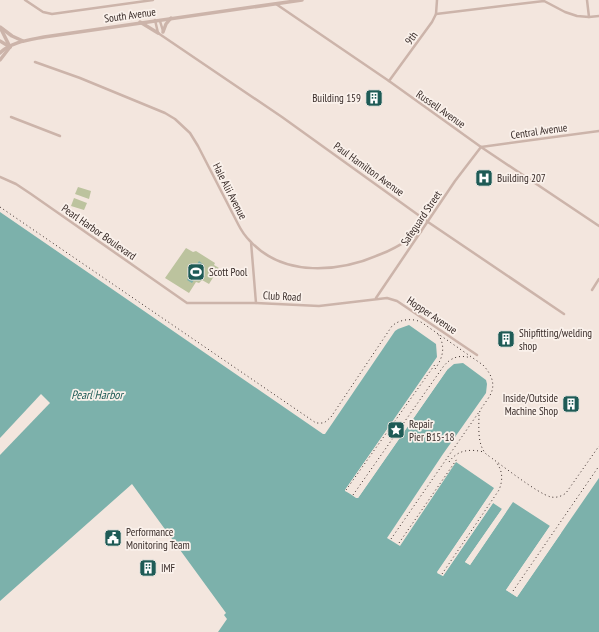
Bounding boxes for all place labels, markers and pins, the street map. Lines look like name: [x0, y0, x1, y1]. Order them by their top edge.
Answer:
building icon: Building 159: [364, 88, 384, 108]
place label: Building 159: [312, 91, 361, 105]
hospital icon: Building 207: [474, 168, 494, 188]
place label: Building 207: [497, 171, 546, 185]
sports icon: Scott Pool: [186, 262, 206, 282]
place label: Scott Pool: [209, 265, 248, 279]
place label: Shipfitting/welding shop: [519, 326, 592, 353]
building icon: Shipfitting/welding shop: [496, 329, 516, 349]
place label: Inside/Outside Machine Shop: [503, 391, 558, 418]
building icon: Inside/Outside Machine Shop: [561, 394, 581, 414]
place label: Repair Pier B15-18: [409, 417, 454, 444]
place icon: Repair Pier B15-18: [386, 420, 406, 440]
place label: Performance Monitoring Team: [126, 525, 190, 552]
public building icon: Performance Monitoring Team: [103, 528, 123, 548]
building icon: IMF: [138, 558, 158, 578]
place label: IMF: [161, 561, 176, 575]

